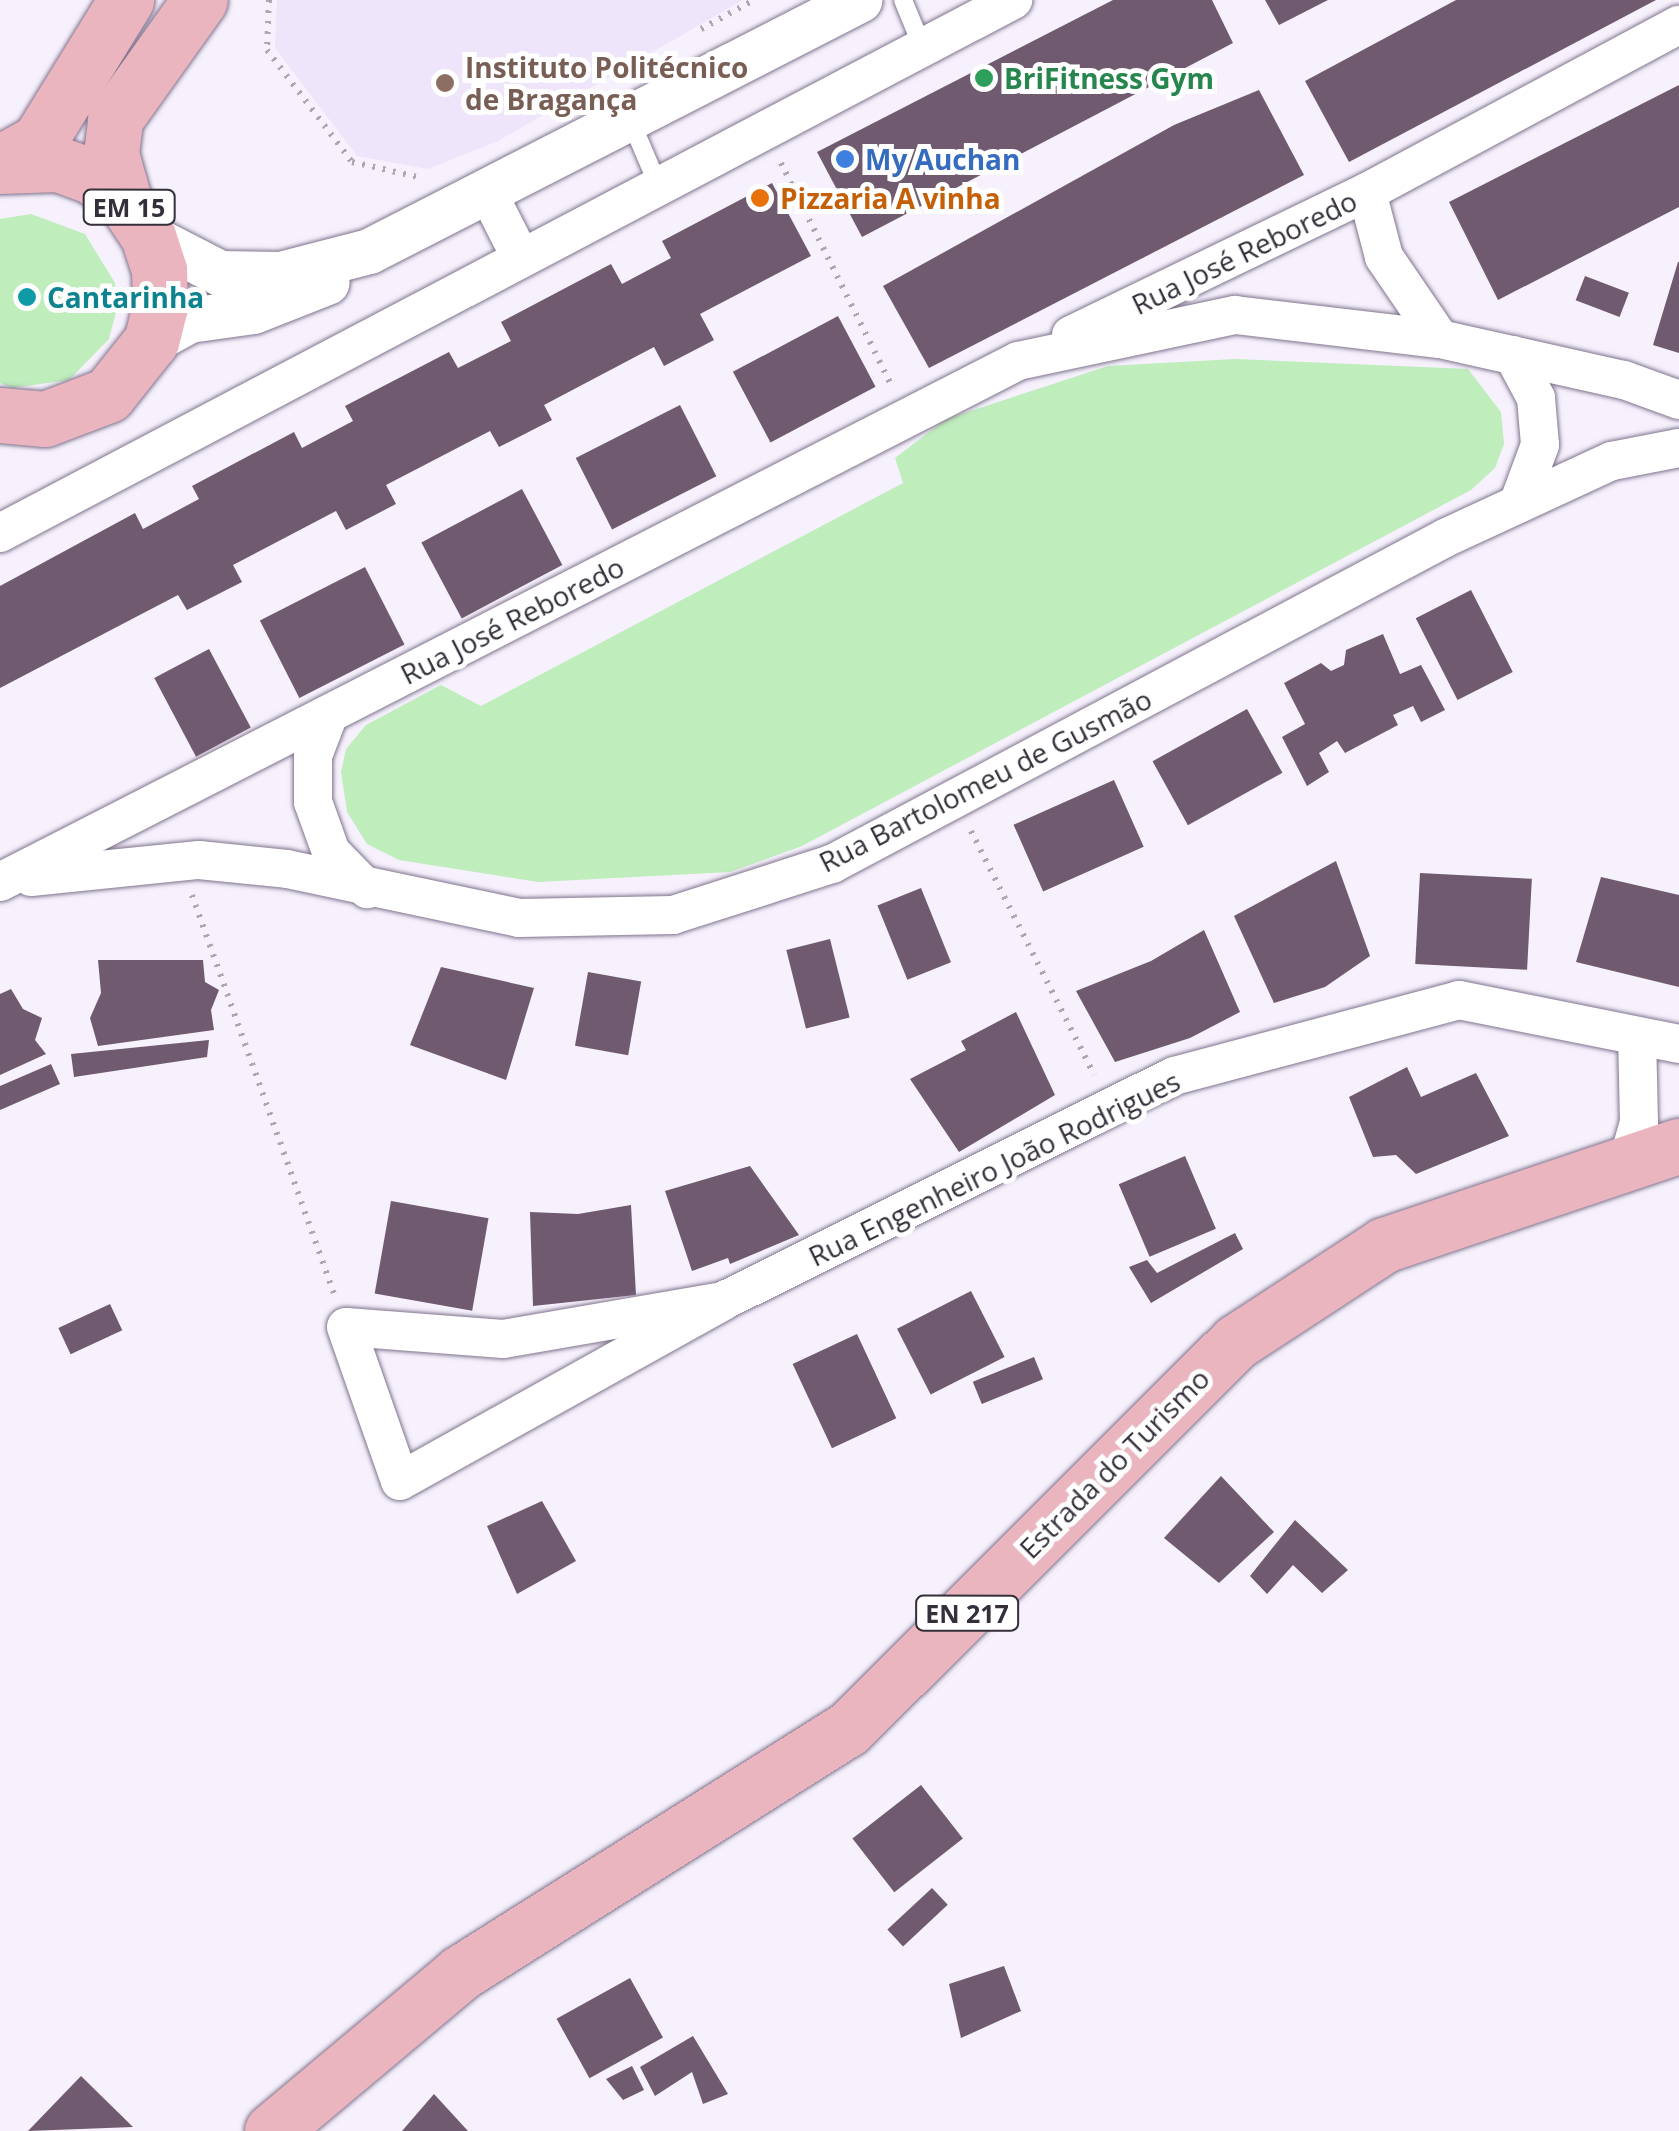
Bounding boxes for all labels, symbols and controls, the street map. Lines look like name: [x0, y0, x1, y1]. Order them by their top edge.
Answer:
place label: Instituto Politécnico de Bragança: [465, 50, 748, 116]
place label: BriFitness Gym: [1004, 61, 1214, 95]
marker: BriFitness Gym: [973, 67, 995, 89]
marker: Instituto Politécnico de Bragança: [434, 72, 456, 94]
place label: My Auchan: [865, 142, 1020, 176]
marker: My Auchan: [834, 148, 856, 170]
place label: Pizzaria A vinha: [780, 181, 1001, 215]
street label: Rua José Reboredo: [1126, 183, 1362, 321]
road number: EM 15: [82, 187, 176, 227]
marker: Pizzaria A vinha: [749, 187, 771, 209]
place label: Cantarinha: [47, 280, 204, 314]
marker: Cantarinha: [16, 286, 38, 308]
street label: Rua José Reboredo: [395, 549, 629, 691]
street label: Rua Bartolomeu de Gusmão: [813, 681, 1157, 879]
street label: Rua Engenheiro João Rodrigues: [803, 1063, 1185, 1273]
street label: Estrada do Turismo: [1012, 1361, 1216, 1565]
road number: EN 217: [914, 1593, 1020, 1633]

